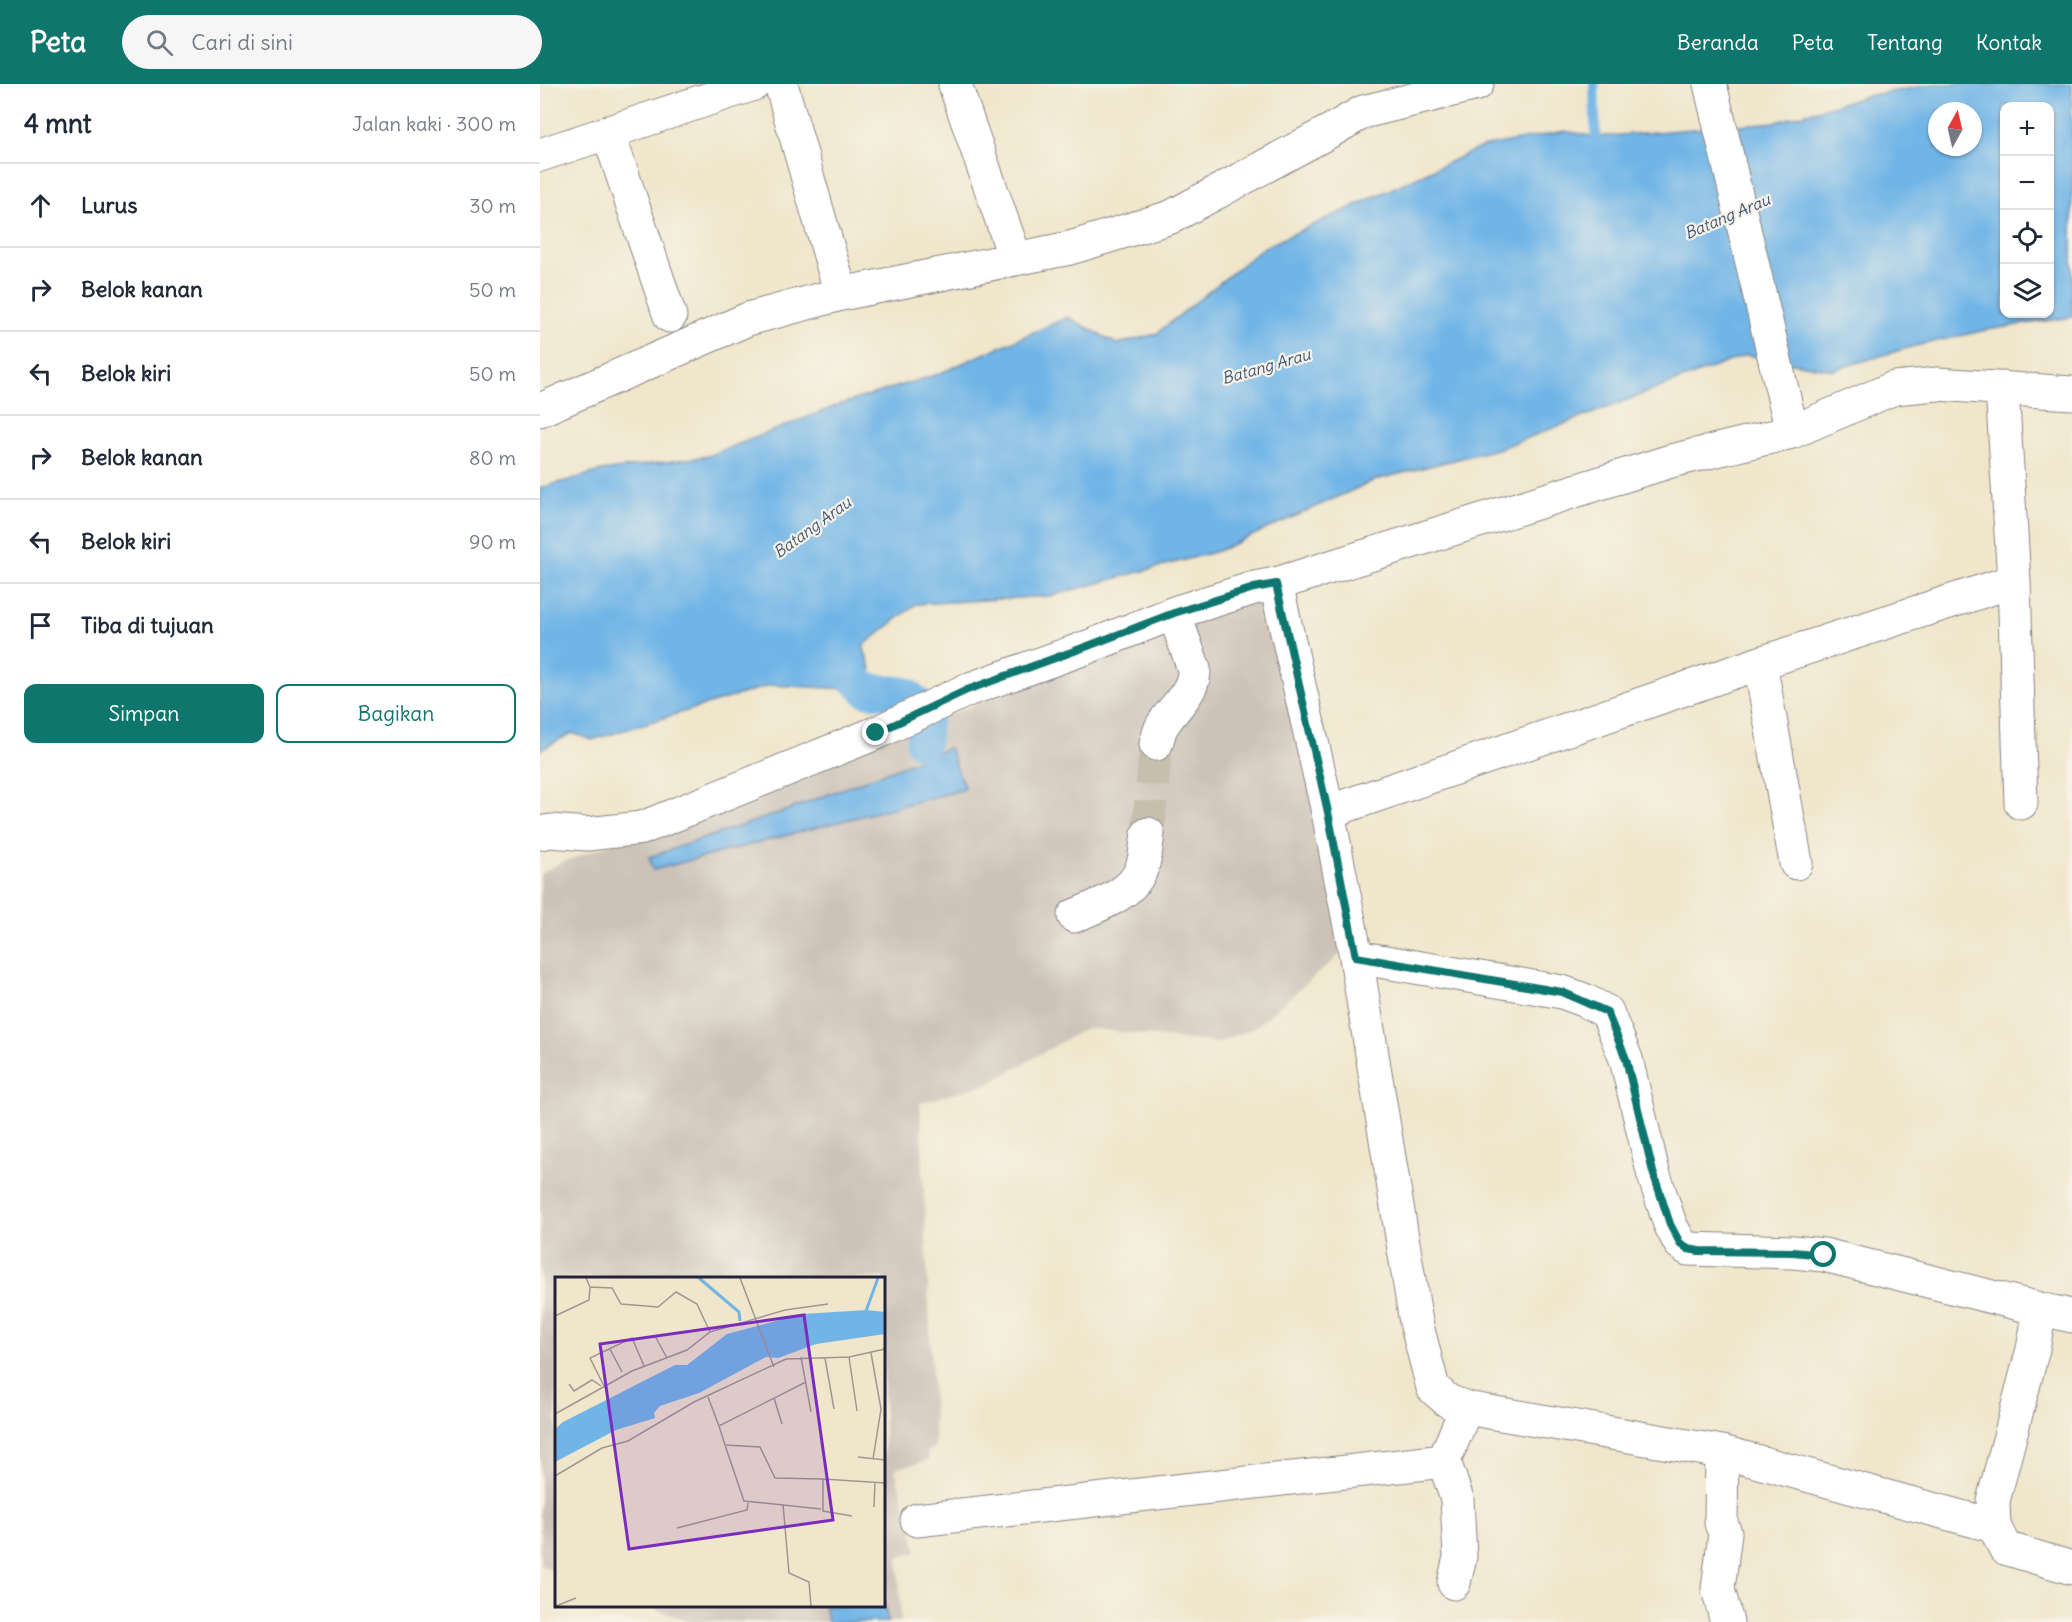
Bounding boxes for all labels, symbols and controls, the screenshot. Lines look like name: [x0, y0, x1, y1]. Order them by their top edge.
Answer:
search box: [122, 15, 542, 69]
text: Peta: [30, 24, 86, 60]
icon: search: [143, 26, 176, 59]
text: Cari di sini: [191, 28, 293, 56]
text: Beranda: [1677, 29, 1759, 56]
text: Peta: [1792, 29, 1834, 56]
text: Tentang: [1867, 29, 1943, 56]
text: Kontak: [1976, 29, 2042, 56]
north arrow: [1928, 102, 1982, 156]
map controls: [2000, 102, 2054, 318]
button: +: [2000, 102, 2054, 156]
text: 4 mnt: [24, 107, 92, 140]
text: Jalan kaki · 300 m: [352, 111, 516, 136]
button: −: [2000, 156, 2054, 210]
water label: Batang Arau: [1681, 188, 1774, 243]
icon: ahead: [24, 189, 57, 222]
text: Lurus: [81, 191, 137, 219]
text: 30 m: [469, 193, 516, 218]
button: locate: [2000, 210, 2054, 264]
button: layers: [2000, 264, 2054, 318]
icon: right: [24, 273, 57, 306]
text: Belok kanan: [81, 275, 203, 303]
text: 50 m: [469, 277, 516, 302]
water label: Batang Arau: [1219, 343, 1314, 388]
icon: left: [24, 357, 57, 390]
text: Belok kiri: [81, 359, 171, 387]
text: 50 m: [469, 361, 516, 386]
icon: right: [24, 441, 57, 474]
text: Belok kanan: [81, 443, 203, 471]
text: 80 m: [469, 445, 516, 470]
water label: Batang Arau: [769, 491, 856, 562]
icon: left: [24, 525, 57, 558]
text: Belok kiri: [81, 527, 171, 555]
text: 90 m: [469, 529, 516, 554]
icon: arrive: [24, 609, 57, 642]
text: Tiba di tujuan: [81, 611, 214, 639]
button: Simpan: [24, 684, 264, 743]
button: Bagikan: [276, 684, 516, 743]
route end: [862, 719, 888, 745]
route start: [1810, 1241, 1836, 1267]
inset map: [555, 1277, 885, 1607]

